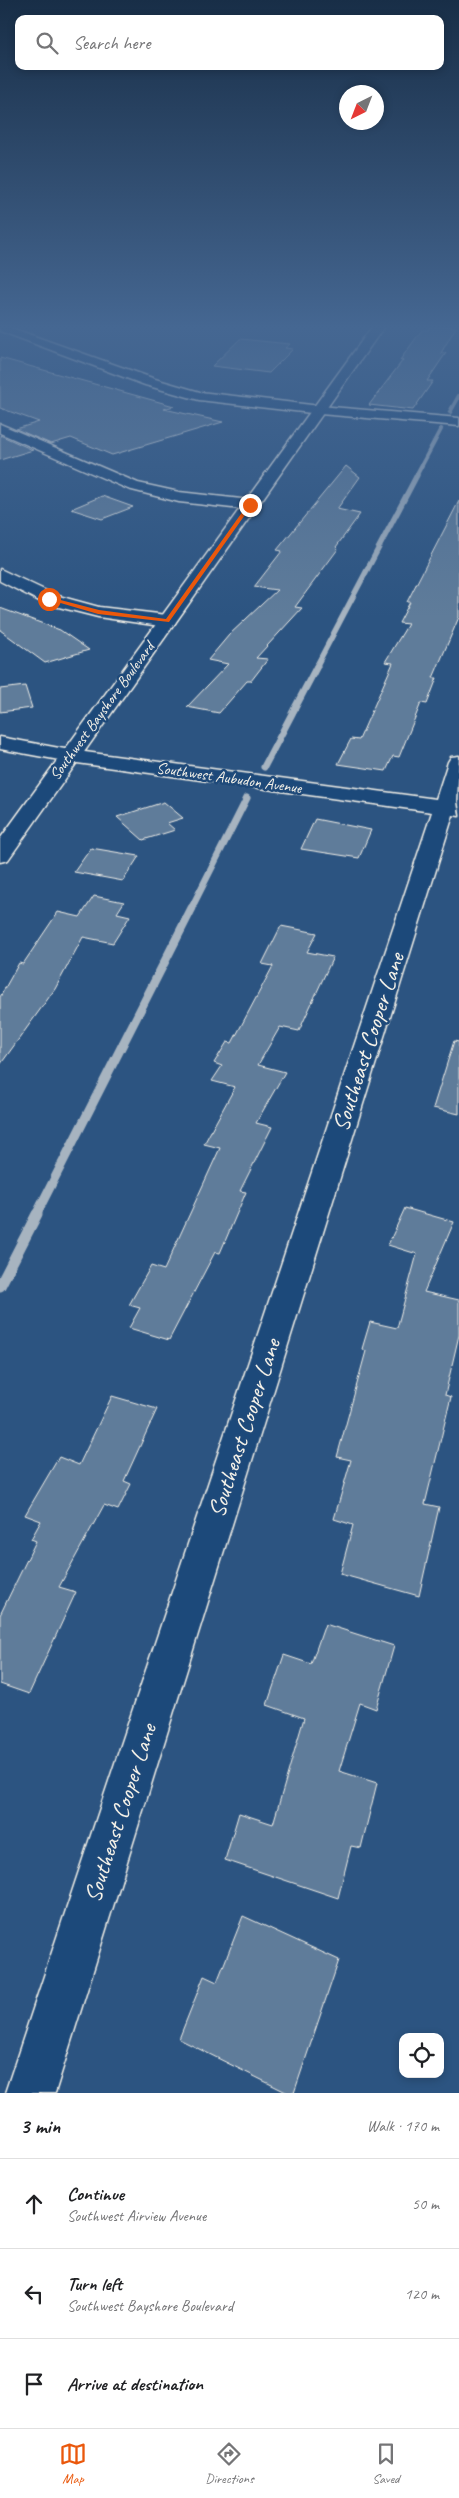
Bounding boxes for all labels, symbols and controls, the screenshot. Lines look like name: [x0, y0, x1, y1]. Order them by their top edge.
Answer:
search box: [15, 15, 444, 70]
icon: search: [33, 29, 61, 57]
text: Search here: [73, 31, 150, 55]
north arrow: [339, 85, 384, 130]
route end: [239, 494, 262, 517]
route start: [38, 588, 61, 611]
street label: Southwest Bayshore Boulevard: [45, 636, 160, 784]
street label: Southwest Aubudon Avenue: [155, 758, 305, 798]
street label: Southeast Cooper Lane: [325, 947, 412, 1135]
street label: Southeast Cooper Lane: [201, 1333, 288, 1521]
street label: Southeast Cooper Lane: [77, 1718, 164, 1906]
map controls: [399, 2033, 444, 2078]
button: locate: [399, 2033, 444, 2078]
text: 3 min: [20, 2113, 60, 2139]
text: Walk · 170 m: [367, 2116, 439, 2136]
text: Continue: [67, 2182, 124, 2206]
icon: ahead: [20, 2190, 48, 2218]
text: 50 m: [412, 2194, 439, 2214]
text: Southwest Airview Avenue: [67, 2206, 206, 2226]
text: Turn left: [67, 2272, 122, 2296]
icon: left: [20, 2280, 48, 2308]
text: 120 m: [405, 2284, 439, 2304]
text: Southwest Bayshore Boulevard: [67, 2296, 233, 2316]
icon: arrive: [20, 2370, 48, 2398]
text: Arrive at destination: [67, 2372, 203, 2396]
tab: Map: [59, 2440, 87, 2487]
tab: Directions: [205, 2440, 254, 2487]
tab: Saved: [372, 2440, 400, 2487]

